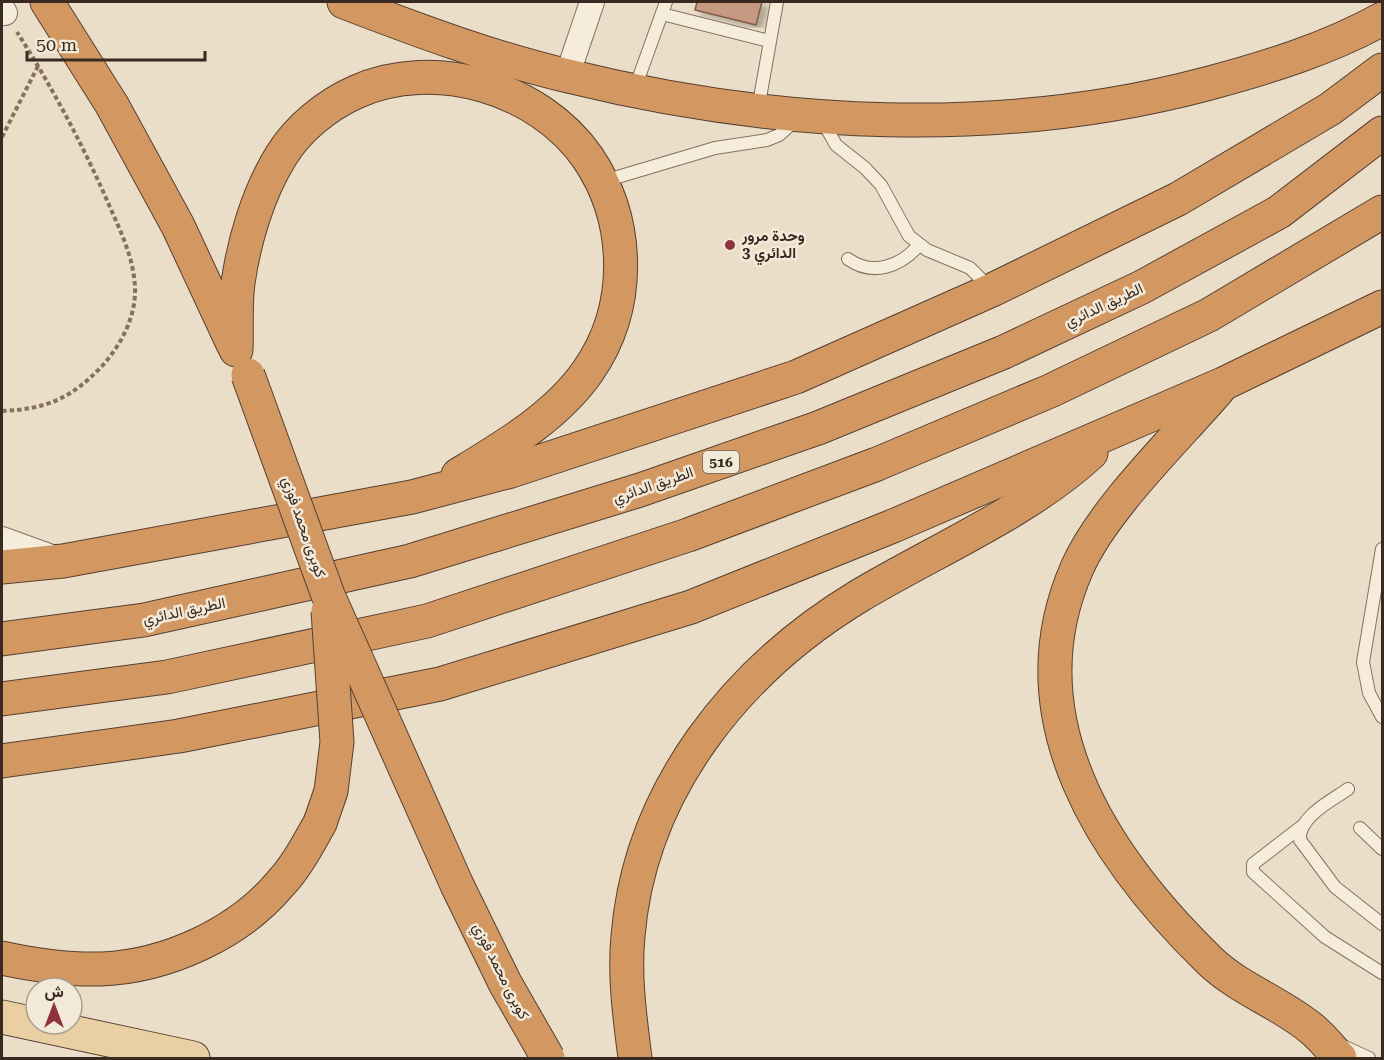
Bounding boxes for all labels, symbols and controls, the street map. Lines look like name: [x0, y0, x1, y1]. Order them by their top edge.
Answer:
scale bar: [27, 24, 206, 62]
text: 50 m: [36, 34, 77, 55]
place label: وحدة مرور الدائري 3: [741, 227, 805, 266]
marker: وحدة مرور الدائري 3: [723, 238, 737, 252]
street label: الطريق الدائري: [1062, 279, 1148, 335]
road number: 516: [703, 451, 739, 473]
street label: الطريق الدائري: [610, 463, 697, 511]
street label: كوبرى محمد فوزي: [274, 474, 330, 582]
street label: الطريق الدائري: [141, 593, 228, 632]
street label: كوبرى محمد فوزي: [465, 920, 533, 1024]
north arrow: [24, 976, 84, 1036]
text: ش: [44, 982, 64, 1001]

